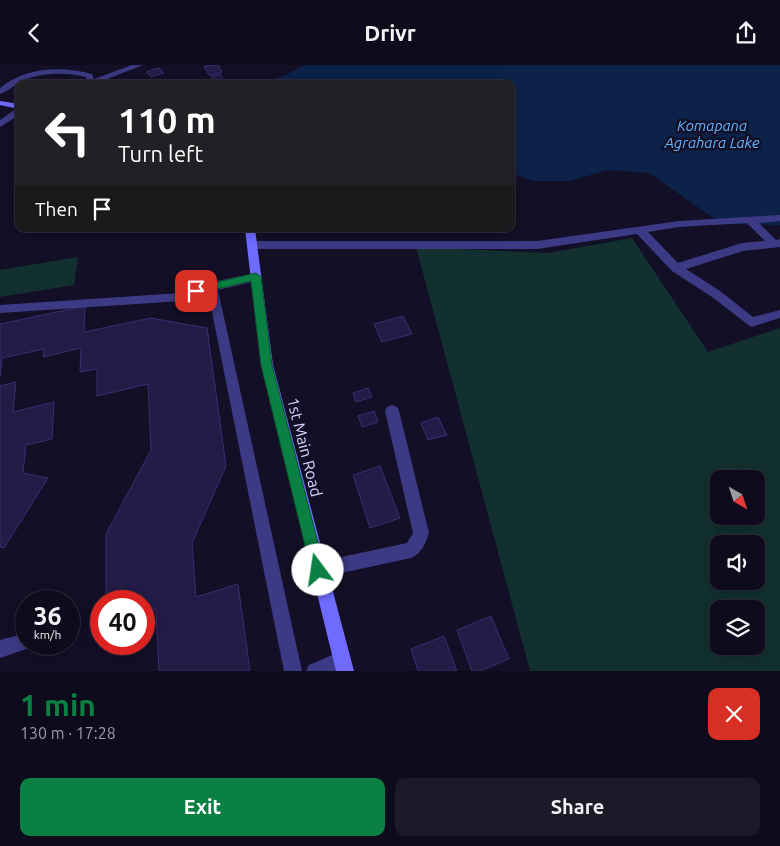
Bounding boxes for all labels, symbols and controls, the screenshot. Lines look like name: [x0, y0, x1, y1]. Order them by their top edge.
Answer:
icon: back: [20, 19, 48, 47]
icon: share: [732, 19, 760, 47]
text: Drivr: [364, 20, 416, 45]
icon: left: [35, 100, 100, 165]
text: 110 m: [118, 100, 216, 140]
water label: Komapana Agrahara Lake: [664, 117, 760, 151]
text: Turn left: [118, 141, 203, 166]
icon: arrive: [88, 195, 116, 223]
text: Then: [35, 198, 78, 220]
pin: [175, 270, 217, 312]
icon: arrive: [182, 277, 210, 305]
street label: 1st Main Road: [284, 396, 326, 498]
north arrow: [710, 470, 765, 525]
map controls: [710, 470, 765, 655]
button: sound: [710, 535, 765, 590]
position arrow: [291, 543, 343, 595]
speed limit sign: 40: [90, 590, 155, 655]
button: layers: [710, 600, 765, 655]
text: 36: [33, 602, 62, 630]
text: km/h: [34, 628, 61, 641]
text: 1 min: [20, 688, 96, 722]
button: close: [708, 688, 760, 740]
text: 130 m · 17:28: [20, 724, 116, 742]
button: Exit: [20, 778, 385, 836]
button: Share: [395, 778, 760, 836]

